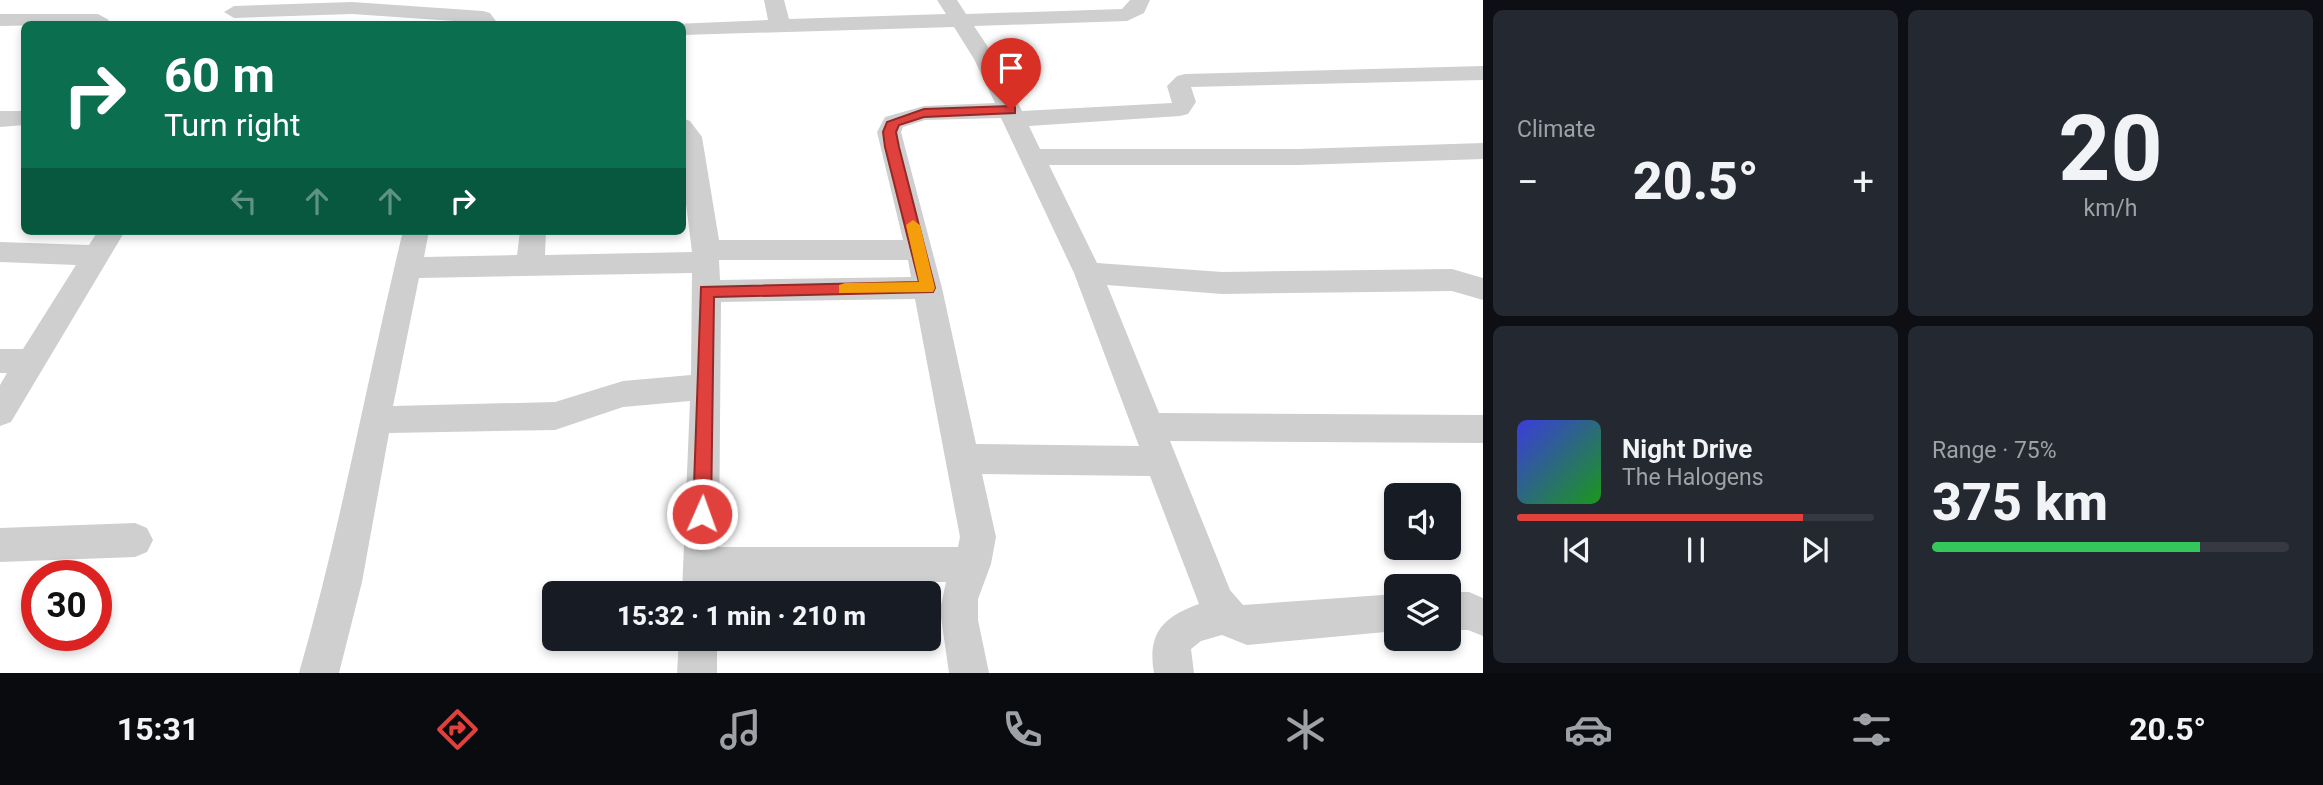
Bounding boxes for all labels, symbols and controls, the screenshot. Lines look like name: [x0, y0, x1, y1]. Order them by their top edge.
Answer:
pin: [981, 38, 1041, 110]
text: 60 m: [164, 47, 275, 104]
icon: right: [49, 49, 140, 140]
icon: arrive: [992, 49, 1030, 87]
text: 20: [2058, 96, 2163, 202]
text: Turn right: [164, 106, 300, 144]
text: Climate: [1517, 116, 1596, 143]
text: 20.5°: [1633, 151, 1759, 212]
text: −: [1517, 160, 1539, 204]
text: +: [1852, 160, 1874, 204]
icon: left: [225, 182, 263, 220]
icon: ahead: [298, 182, 336, 220]
icon: ahead: [371, 182, 409, 220]
icon: right: [444, 182, 482, 220]
text: km/h: [2084, 195, 2138, 222]
text: Night Drive: [1622, 434, 1752, 464]
text: Range · 75%: [1932, 437, 2057, 464]
text: The Halogens: [1622, 464, 1764, 491]
text: 375 km: [1932, 472, 2108, 533]
position arrow: [665, 477, 739, 551]
map controls: [1384, 483, 1461, 651]
button: sound: [1384, 483, 1461, 560]
icon: previous: [1558, 531, 1596, 569]
icon: pause: [1677, 531, 1715, 569]
icon: next: [1796, 531, 1834, 569]
speed limit sign: 30: [21, 560, 112, 651]
button: layers: [1384, 574, 1461, 651]
text: 15:32 · 1 min · 210 m: [617, 601, 866, 631]
icon: directions: [433, 705, 482, 754]
icon: music: [716, 705, 765, 754]
icon: phone: [998, 705, 1047, 754]
icon: climate: [1281, 705, 1330, 754]
icon: car: [1564, 705, 1613, 754]
icon: filters: [1847, 705, 1896, 754]
text: 15:31: [117, 710, 199, 748]
text: 20.5°: [2129, 710, 2206, 748]

